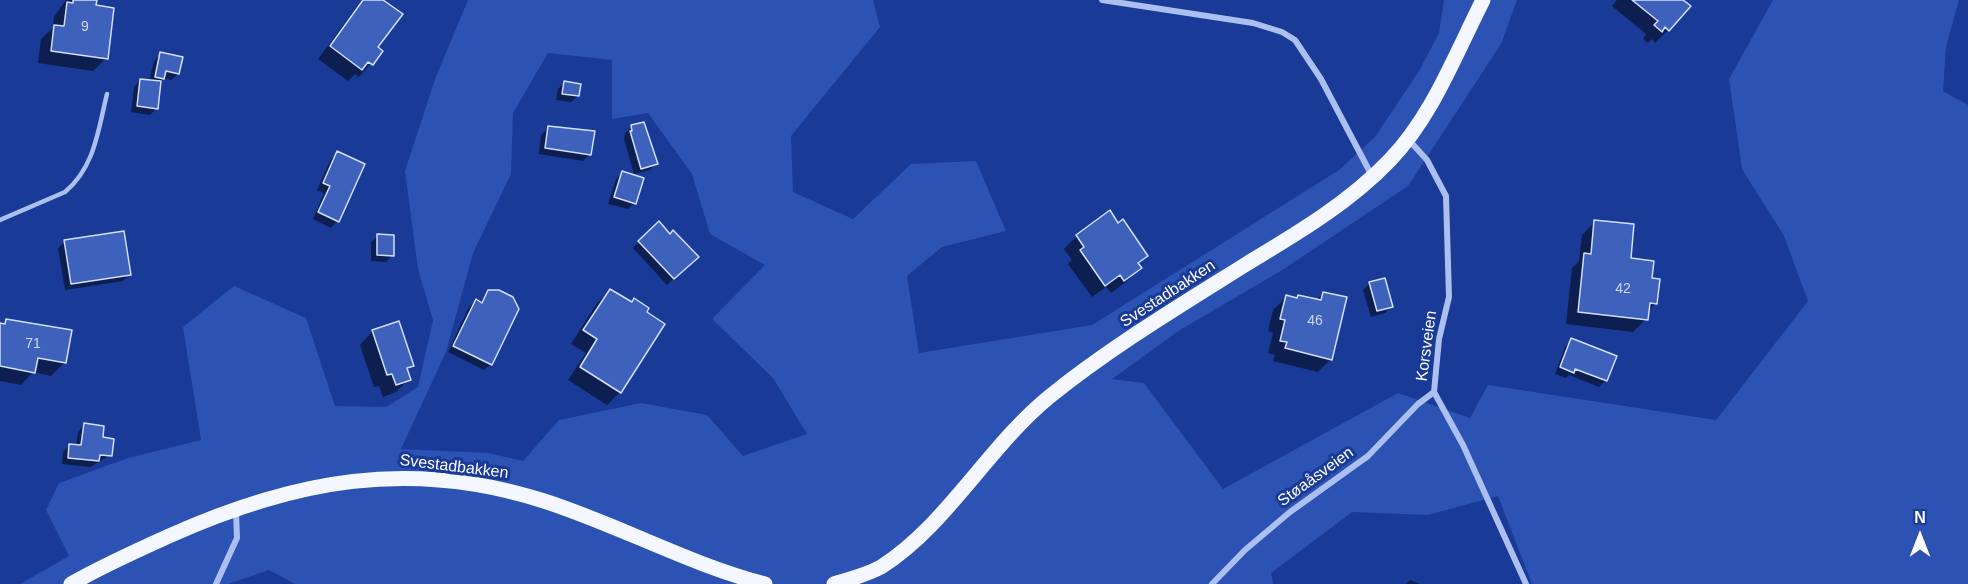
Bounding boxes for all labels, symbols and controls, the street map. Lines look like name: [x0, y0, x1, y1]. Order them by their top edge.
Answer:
house number: 9: [81, 19, 89, 35]
street label: Svestadbakken: [1117, 256, 1219, 332]
house number: 42: [1615, 281, 1631, 297]
street label: Korsveien: [1413, 309, 1441, 383]
house number: 46: [1307, 313, 1323, 329]
house number: 71: [25, 336, 41, 352]
street label: Støaåsveien: [1274, 443, 1358, 511]
street label: Svestadbakken: [399, 451, 509, 483]
north arrow: [1890, 506, 1950, 566]
text: N: [1914, 509, 1926, 526]

